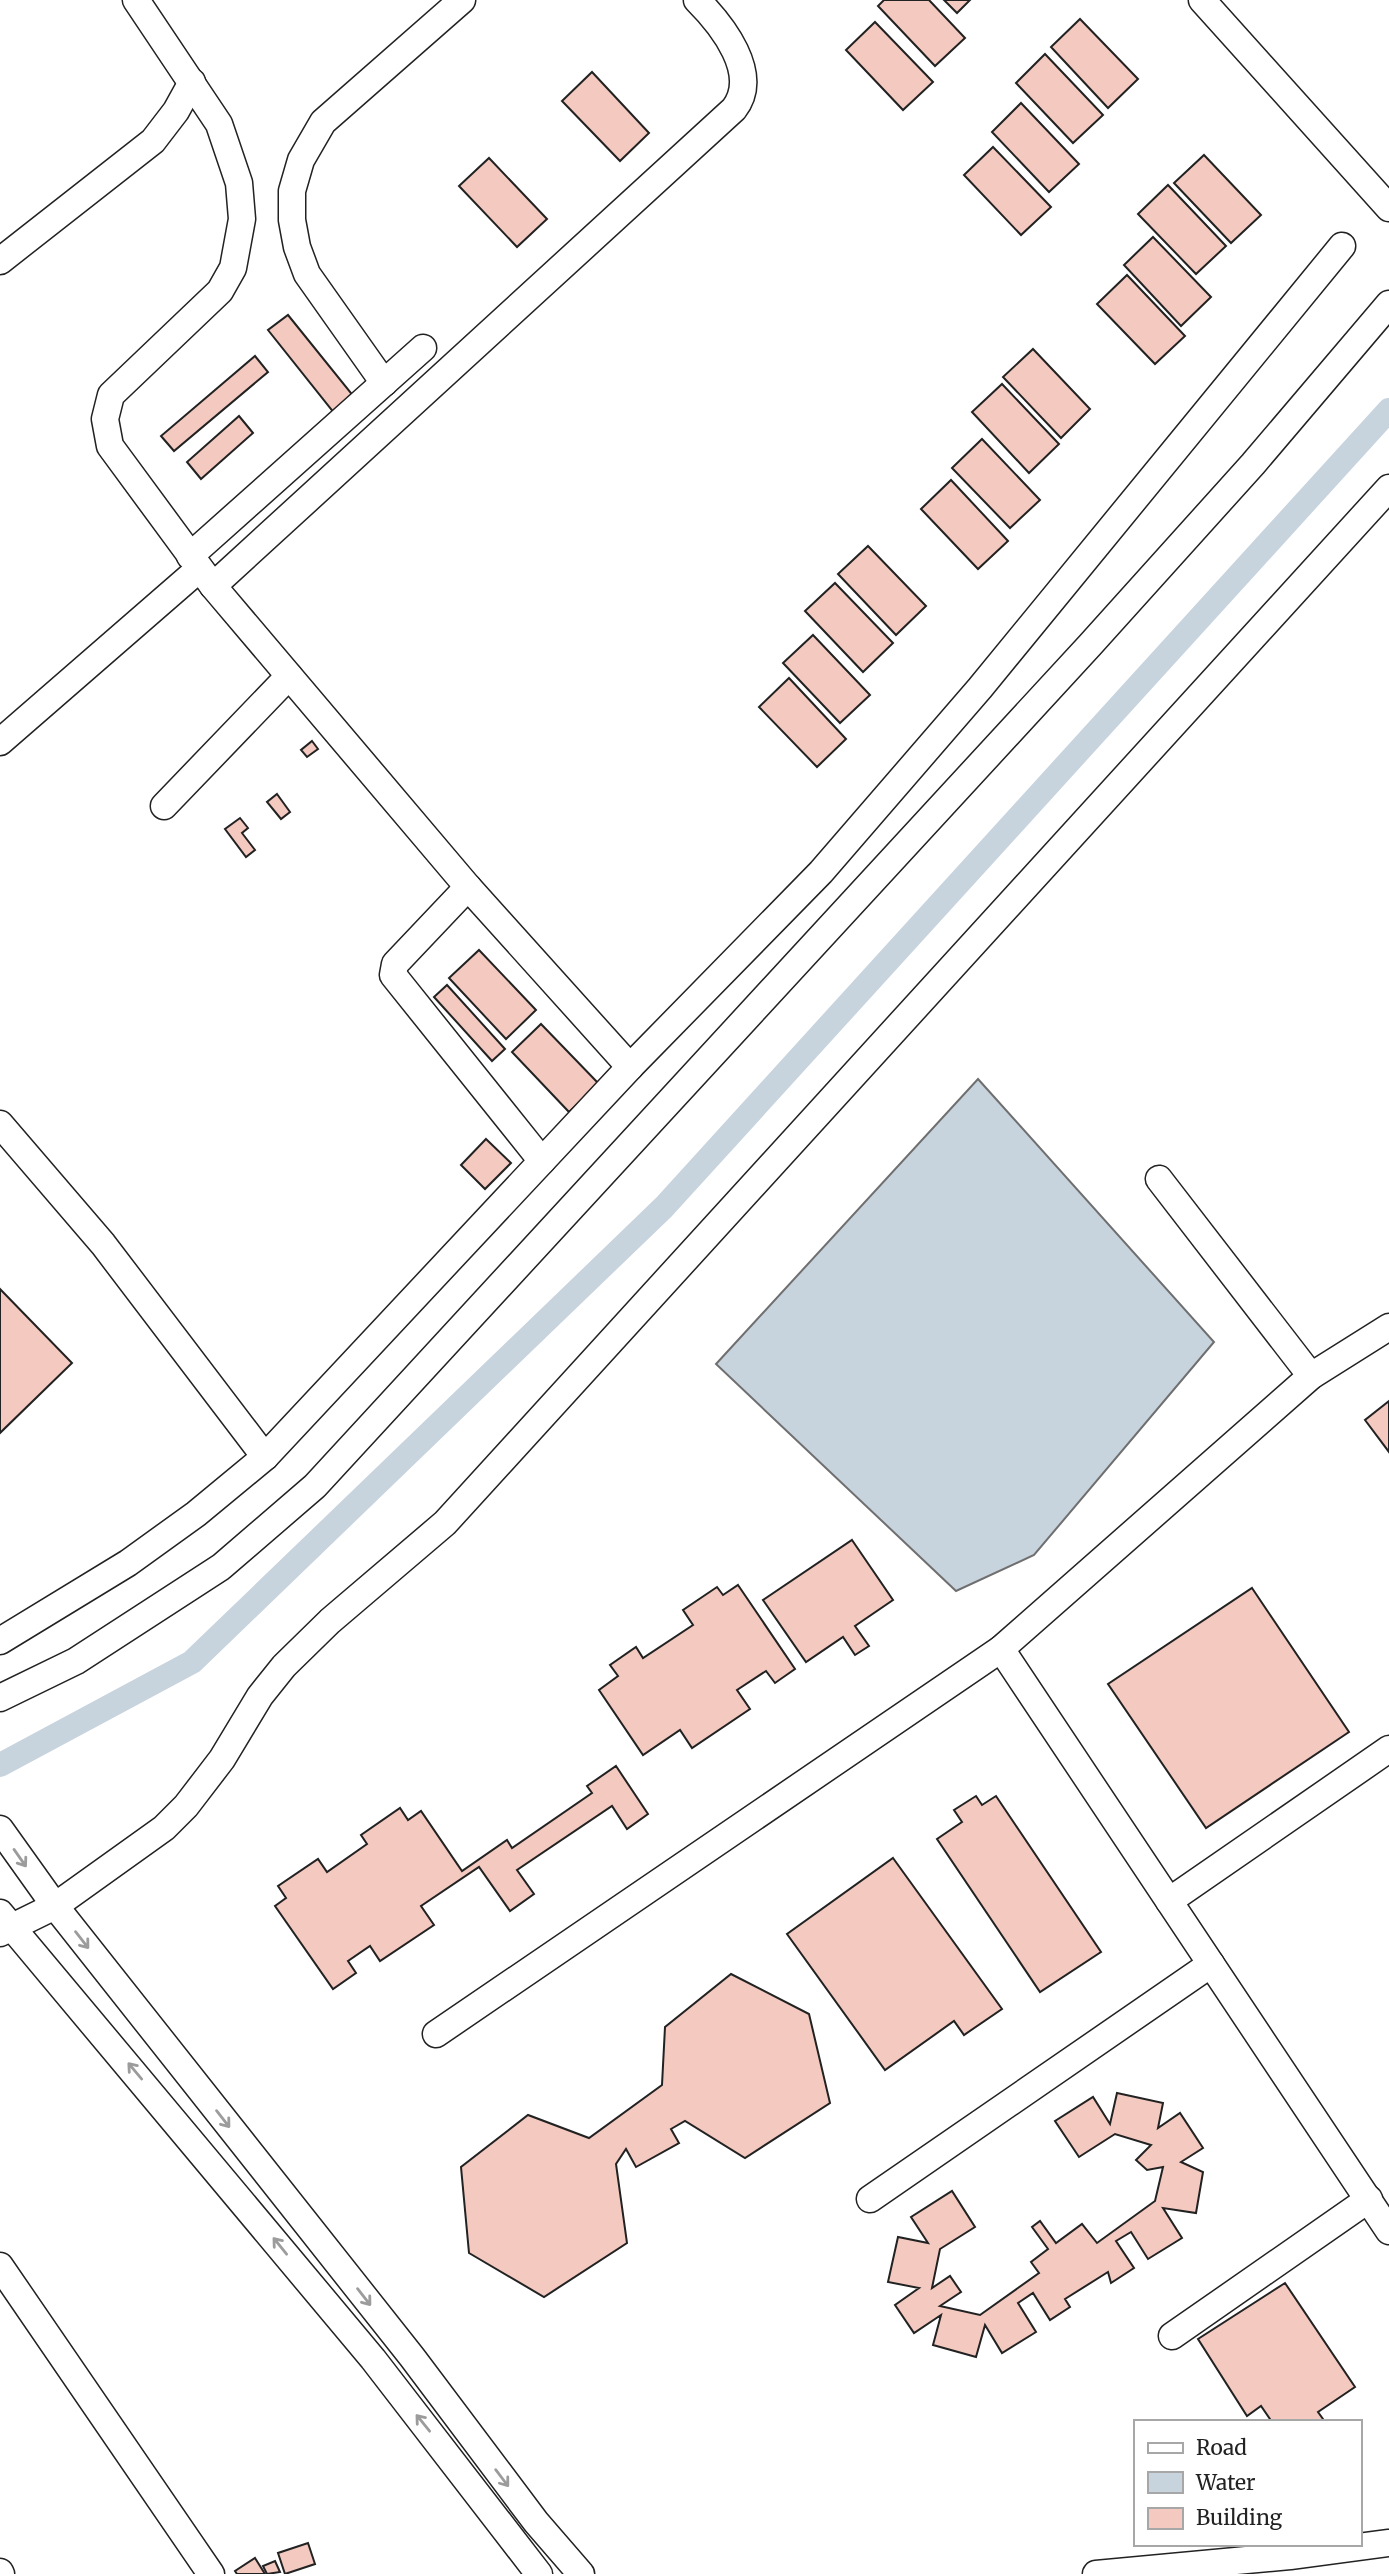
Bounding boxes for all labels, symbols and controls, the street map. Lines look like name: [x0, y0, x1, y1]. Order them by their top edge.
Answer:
one-way arrow: [13, 1848, 27, 1867]
one-way arrow: [75, 1930, 90, 1949]
one-way arrow: [127, 2062, 143, 2080]
one-way arrow: [216, 2109, 231, 2127]
one-way arrow: [272, 2238, 288, 2256]
one-way arrow: [357, 2288, 372, 2306]
one-way arrow: [416, 2414, 431, 2432]
legend: [1134, 2420, 1361, 2546]
text: Road: [1196, 2434, 1247, 2461]
one-way arrow: [495, 2468, 510, 2487]
text: Water: [1195, 2469, 1255, 2496]
text: Building: [1196, 2504, 1283, 2531]

